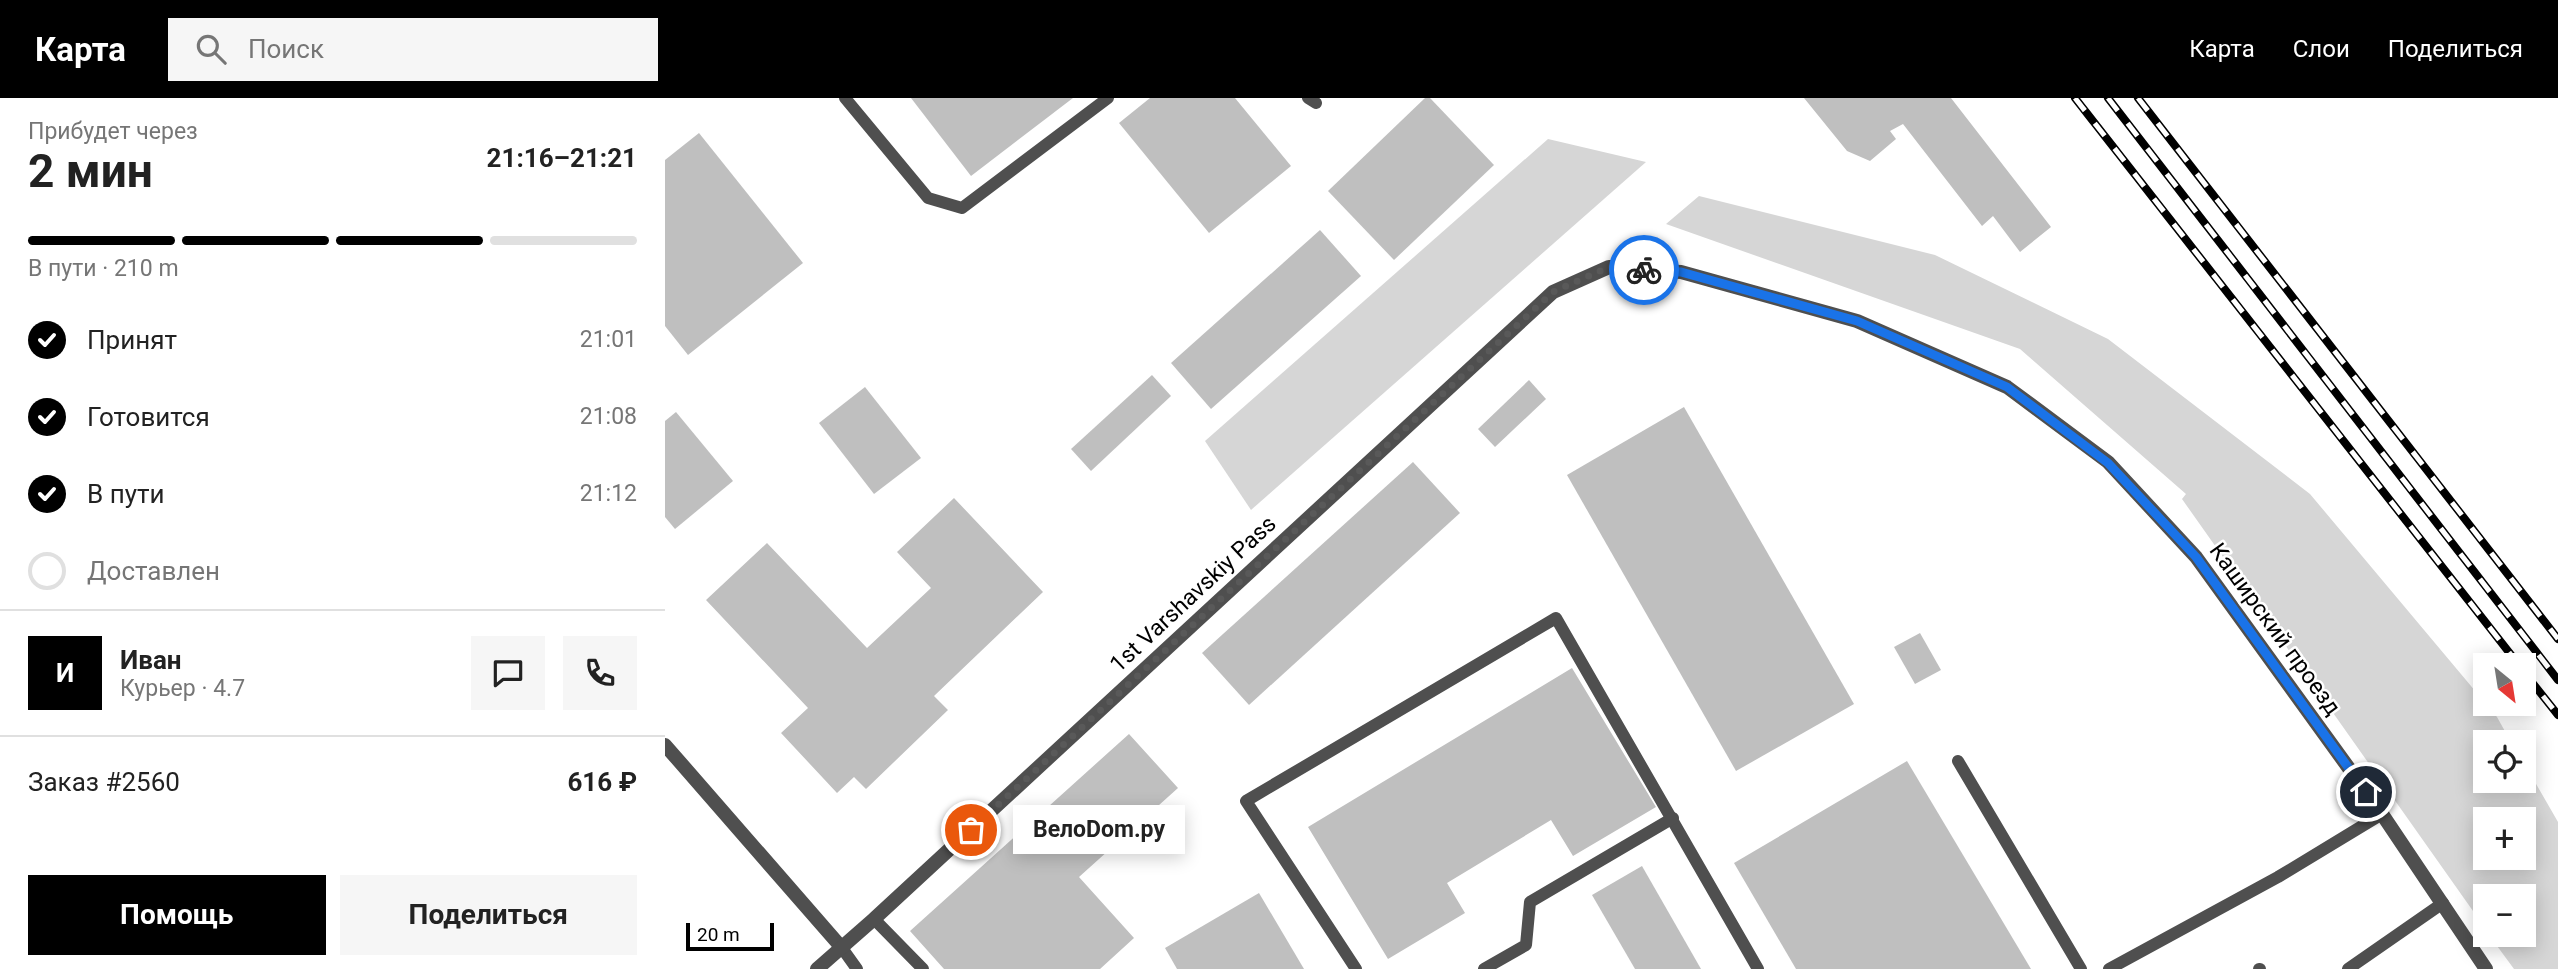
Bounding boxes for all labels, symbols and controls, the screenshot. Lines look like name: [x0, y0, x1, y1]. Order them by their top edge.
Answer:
search box: [168, 18, 658, 81]
text: Карта: [35, 30, 126, 69]
icon: search: [192, 30, 230, 68]
text: Поиск: [248, 34, 324, 64]
text: Карта: [2189, 35, 2255, 63]
text: Слои: [2293, 35, 2350, 63]
text: Поделиться: [2388, 35, 2523, 63]
text: Прибудет через: [28, 118, 198, 145]
text: 21:16–21:21: [487, 143, 637, 173]
text: 2 мин: [28, 144, 153, 198]
courier: [1609, 235, 1679, 305]
icon: bike: [1625, 251, 1663, 289]
text: В пути · 210 m: [28, 255, 179, 282]
icon: check: [28, 321, 66, 359]
text: Принят: [87, 325, 177, 355]
text: 21:01: [580, 326, 637, 353]
icon: check: [28, 398, 66, 436]
text: Готовится: [87, 402, 210, 432]
text: 21:08: [580, 403, 637, 430]
icon: check: [28, 475, 66, 513]
text: В пути: [87, 479, 164, 509]
text: 21:12: [580, 480, 637, 507]
street label: 1st Varshavskiy Pass: [1105, 510, 1281, 678]
street label: Каширский проезд: [2204, 538, 2346, 720]
text: Доставлен: [87, 556, 220, 586]
button: chat: [471, 636, 545, 710]
button: phone: [563, 636, 637, 710]
text: Иван: [120, 645, 182, 675]
north arrow: [2473, 653, 2536, 716]
map controls: [2473, 653, 2536, 947]
text: И: [56, 658, 74, 688]
text: Курьер · 4.7: [120, 675, 245, 702]
button: locate: [2473, 730, 2536, 793]
pin: [2336, 762, 2396, 822]
text: Заказ #2560: [28, 767, 180, 797]
text: 616 ₽: [567, 767, 637, 797]
icon: home: [2347, 773, 2385, 811]
pin: [941, 800, 1001, 860]
callout: ВелоDom.ру: [1013, 806, 1185, 854]
button: +: [2473, 807, 2536, 870]
icon: bag: [952, 811, 990, 849]
text: ВелоDom.ру: [1033, 816, 1165, 843]
button: Помощь: [28, 875, 326, 955]
button: Поделиться: [340, 875, 637, 955]
button: −: [2473, 884, 2536, 947]
scale bar: [686, 920, 773, 952]
text: 20 m: [697, 923, 740, 946]

